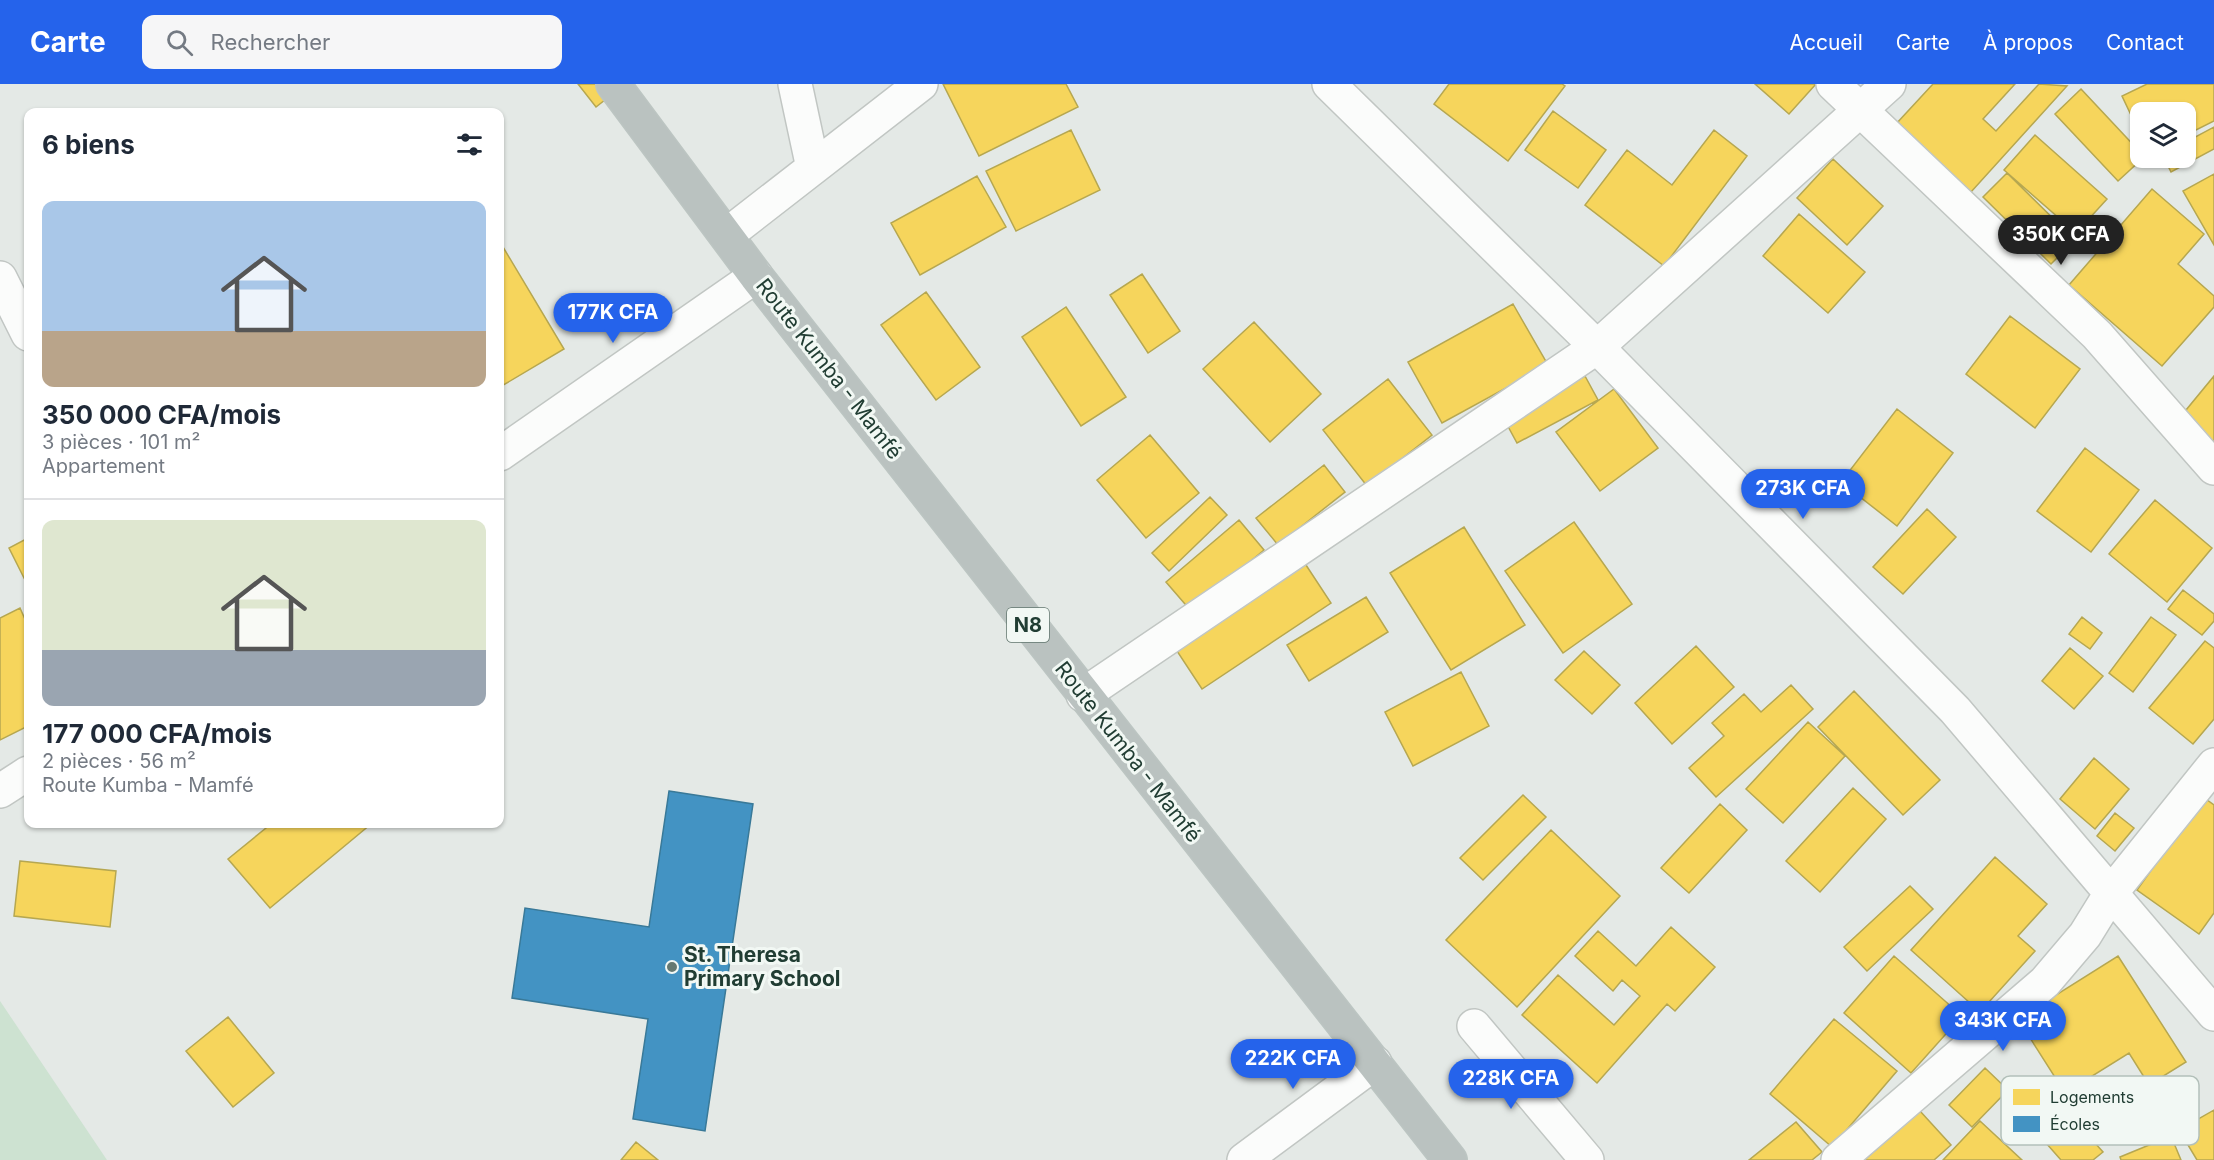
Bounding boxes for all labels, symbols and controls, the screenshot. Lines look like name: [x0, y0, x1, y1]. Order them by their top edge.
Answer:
search box: [142, 15, 562, 69]
text: Carte: [30, 25, 106, 59]
icon: search: [163, 26, 196, 59]
text: Rechercher: [211, 29, 330, 55]
text: Accueil: [1789, 30, 1863, 55]
text: Carte: [1896, 30, 1950, 55]
text: À propos: [1983, 30, 2073, 55]
text: Contact: [2106, 30, 2184, 55]
map controls: [2130, 102, 2196, 168]
button: layers: [2130, 102, 2196, 168]
icon: filters: [453, 128, 486, 161]
text: 6 biens: [42, 129, 135, 160]
pin: 350K CFA: [1999, 215, 2123, 266]
text: 350K CFA: [2012, 222, 2110, 246]
icon: home: [210, 240, 318, 348]
street label: Route Kumba - Mamfé: [751, 273, 908, 464]
pin: 177K CFA: [551, 293, 675, 344]
text: 177K CFA: [567, 300, 659, 324]
text: 350 000 CFA/mois: [42, 399, 281, 430]
text: 3 pièces · 101 m²: [42, 430, 200, 454]
text: Appartement: [42, 454, 165, 478]
pin: 273K CFA: [1741, 469, 1865, 520]
text: 273K CFA: [1755, 476, 1851, 500]
icon: home: [210, 559, 318, 667]
road number: N8: [1007, 608, 1049, 642]
street label: Route Kumba - Mamfé: [1050, 656, 1207, 847]
text: 177 000 CFA/mois: [42, 718, 272, 749]
text: 2 pièces · 56 m²: [42, 749, 196, 773]
text: Route Kumba - Mamfé: [42, 773, 254, 797]
place label: St. Theresa Primary School: [684, 942, 841, 991]
marker: St. Theresa Primary School: [665, 960, 679, 974]
pin: 343K CFA: [1941, 1001, 2065, 1052]
text: 343K CFA: [1954, 1008, 2052, 1032]
pin: 222K CFA: [1231, 1039, 1355, 1090]
text: 222K CFA: [1245, 1046, 1341, 1070]
pin: 228K CFA: [1449, 1059, 1573, 1110]
text: 228K CFA: [1463, 1066, 1559, 1090]
legend: [2001, 1076, 2199, 1145]
text: Logements: [2050, 1087, 2134, 1107]
text: Écoles: [2050, 1114, 2100, 1134]

